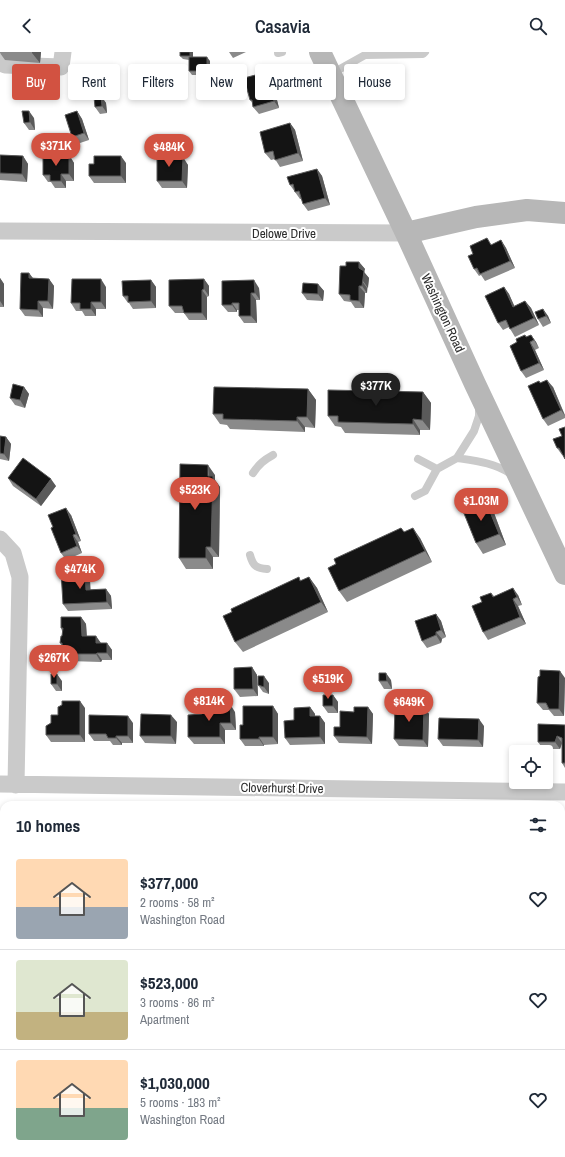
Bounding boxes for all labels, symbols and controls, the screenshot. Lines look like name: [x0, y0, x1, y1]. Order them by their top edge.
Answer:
text: Casavia: [255, 14, 310, 39]
icon: back: [16, 15, 38, 37]
icon: search: [527, 15, 549, 37]
chip: Buy: [12, 64, 60, 100]
chip: Rent: [68, 64, 120, 100]
chip: Filters: [128, 64, 188, 100]
chip: New: [196, 64, 247, 100]
chip: Apartment: [255, 64, 336, 100]
chip: House: [344, 64, 405, 100]
pin: $371K: [28, 133, 84, 167]
pin: $484K: [141, 134, 197, 168]
text: $371K: [40, 137, 72, 154]
text: $484K: [153, 138, 185, 155]
street label: Delowe Drive: [252, 225, 316, 242]
street label: Washington Road: [417, 271, 469, 355]
pin: $377K: [348, 373, 404, 407]
text: $377K: [360, 377, 392, 394]
pin: $523K: [167, 477, 223, 511]
text: $523K: [179, 481, 211, 498]
pin: $1.03M: [448, 488, 514, 522]
text: $1.03M: [463, 492, 499, 509]
pin: $474K: [52, 556, 108, 590]
text: $474K: [64, 560, 96, 577]
pin: $267K: [26, 645, 82, 679]
text: $267K: [38, 649, 70, 666]
pin: $519K: [300, 666, 356, 700]
text: $519K: [312, 670, 344, 687]
pin: $814K: [181, 688, 237, 722]
pin: $649K: [381, 689, 437, 723]
text: $814K: [193, 692, 225, 709]
text: $649K: [393, 693, 425, 710]
map controls: [509, 745, 553, 789]
button: locate: [509, 745, 553, 789]
street label: Cloverhurst Drive: [240, 779, 324, 797]
text: 10 homes: [16, 814, 80, 837]
icon: filters: [527, 814, 549, 836]
text: $377,000: [140, 871, 198, 894]
icon: home: [48, 875, 96, 923]
icon: heart: [527, 888, 549, 910]
text: 2 rooms · 58 m²: [140, 894, 215, 911]
text: Washington Road: [140, 911, 225, 928]
text: $523,000: [140, 971, 198, 994]
icon: home: [48, 976, 96, 1024]
icon: heart: [527, 989, 549, 1011]
text: 3 rooms · 86 m²: [140, 994, 215, 1011]
text: Apartment: [140, 1011, 189, 1028]
text: $1,030,000: [140, 1071, 210, 1094]
icon: home: [48, 1076, 96, 1124]
icon: heart: [527, 1089, 549, 1111]
text: 5 rooms · 183 m²: [140, 1094, 221, 1111]
text: Washington Road: [140, 1111, 225, 1128]

